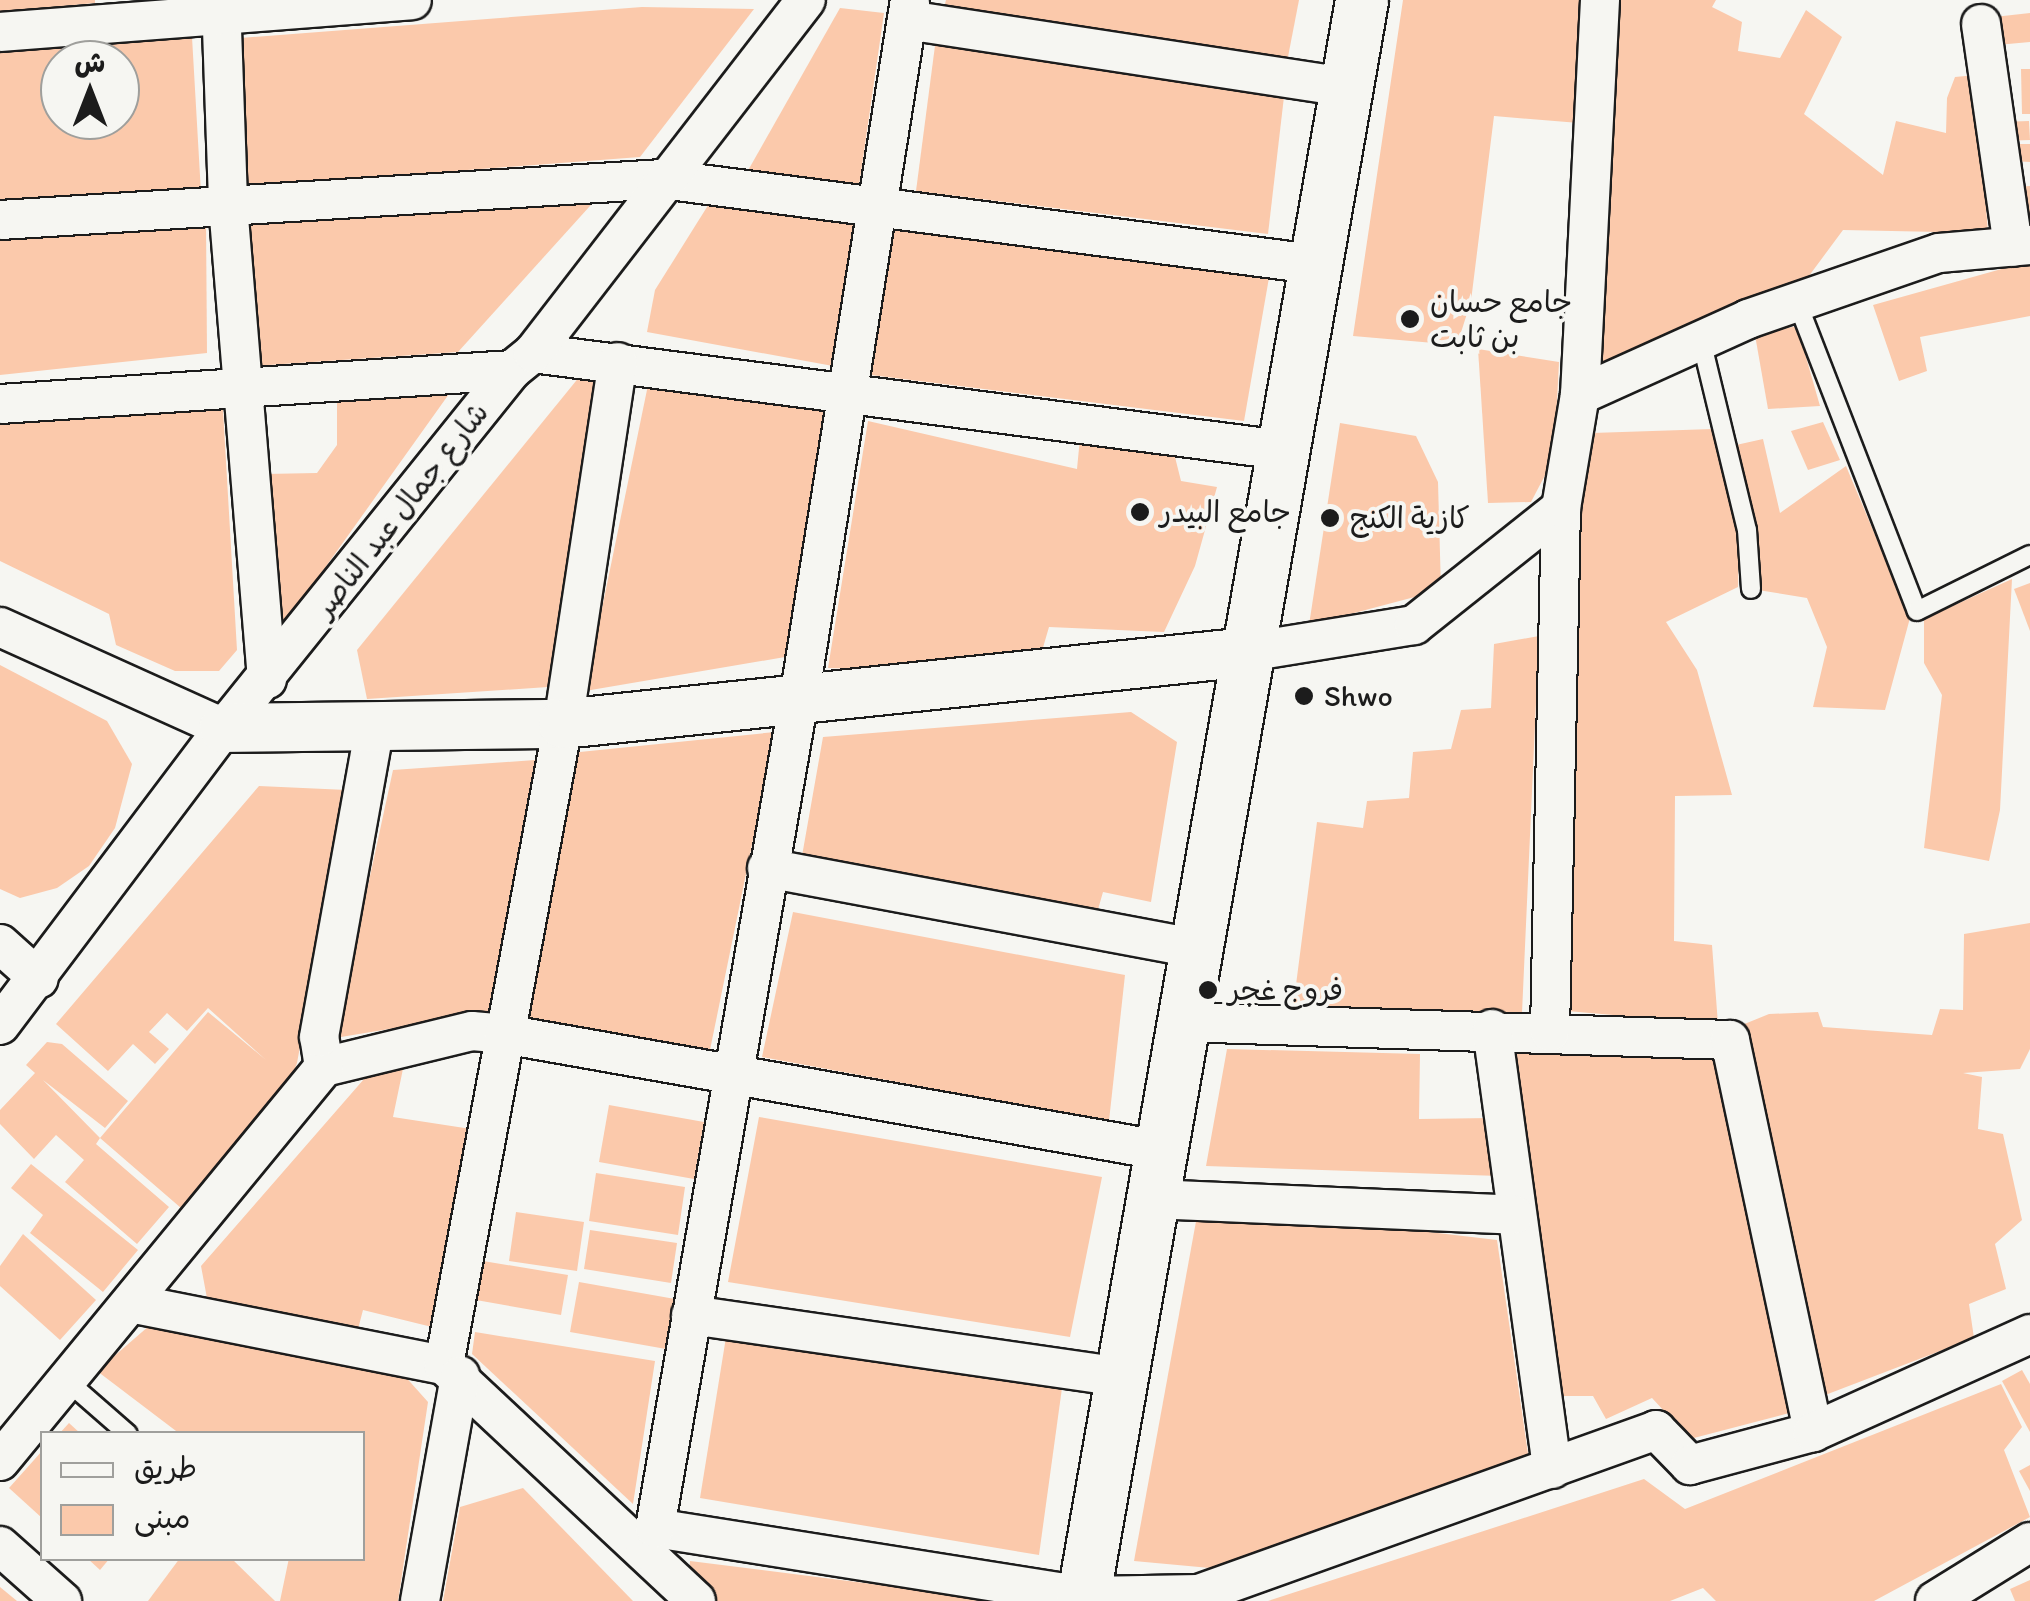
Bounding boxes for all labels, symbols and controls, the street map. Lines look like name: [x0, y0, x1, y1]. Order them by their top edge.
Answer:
north arrow: [40, 40, 140, 140]
text: ش: [75, 45, 105, 79]
place label: جامع حسان بن ثابت: [1430, 284, 1572, 354]
marker: جامع حسان بن ثابت: [1399, 308, 1421, 330]
street label: شارع جمال عبد الناصر: [306, 395, 496, 625]
place label: جامع البيدر: [1160, 494, 1291, 530]
place label: كازية الكنج: [1350, 500, 1470, 536]
marker: جامع البيدر: [1129, 501, 1151, 523]
marker: كازية الكنج: [1319, 507, 1341, 529]
place label: Shwo: [1324, 678, 1393, 714]
marker: Shwo: [1293, 685, 1315, 707]
place label: فروج غجر: [1228, 972, 1343, 1008]
marker: فروج غجر: [1197, 979, 1219, 1001]
legend: [40, 1431, 365, 1561]
text: طريق: [134, 1449, 197, 1486]
text: مبنى: [134, 1499, 190, 1536]

